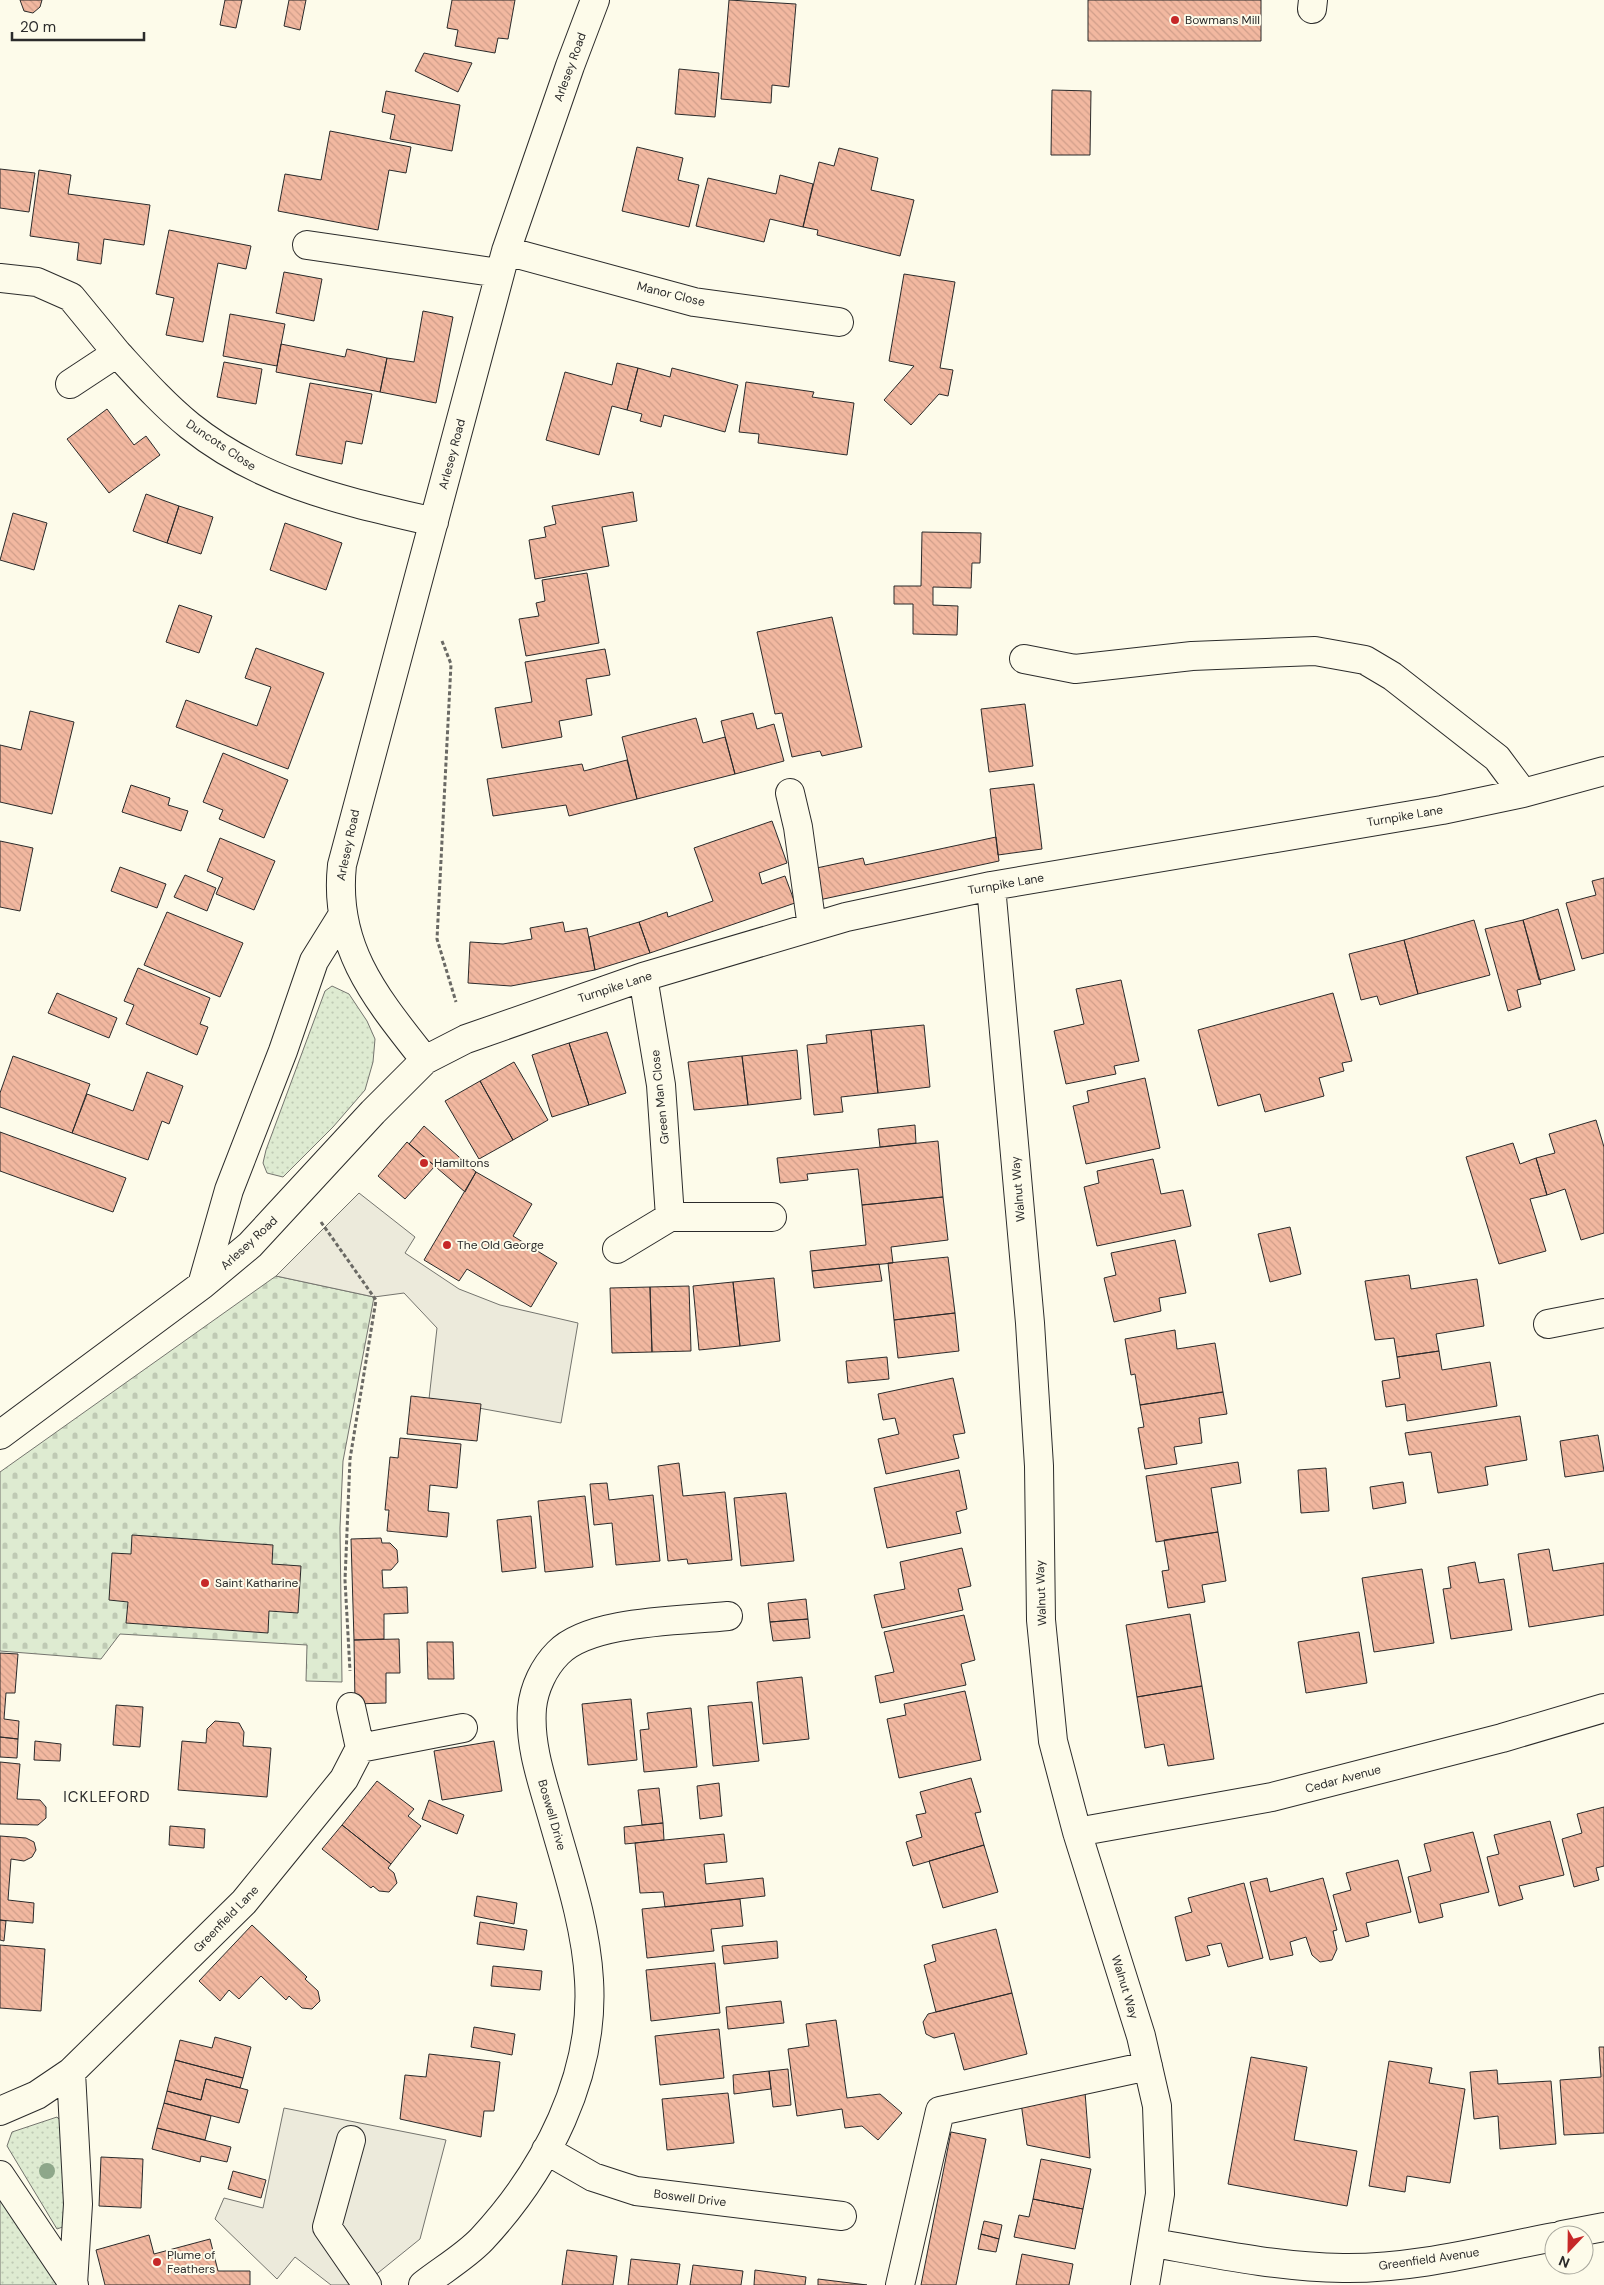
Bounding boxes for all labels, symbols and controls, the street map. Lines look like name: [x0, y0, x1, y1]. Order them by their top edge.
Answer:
scale bar: [12, 10, 145, 42]
place label: Bowmans Mill: [1185, 12, 1260, 28]
marker: Bowmans Mill: [1169, 14, 1181, 26]
text: 20 m: [20, 17, 56, 37]
street label: Arlesey Road: [550, 30, 590, 104]
street label: Manor Close: [635, 278, 707, 310]
street label: Duncots Close: [183, 416, 259, 474]
street label: Arlesey Road: [435, 417, 469, 491]
street label: Turnpike Lane: [1366, 801, 1444, 831]
street label: Arlesey Road: [333, 808, 363, 882]
street label: Turnpike Lane: [967, 869, 1045, 899]
street label: Turnpike Lane: [576, 967, 654, 1006]
street label: Green Man Close: [647, 1049, 673, 1145]
place label: Hamiltons: [434, 1155, 490, 1171]
street label: Walnut Way: [1007, 1155, 1029, 1223]
marker: Hamiltons: [418, 1157, 430, 1169]
street label: Arlesey Road: [217, 1212, 281, 1274]
place label: The Old George: [457, 1237, 544, 1253]
marker: The Old George: [441, 1239, 453, 1251]
street label: Walnut Way: [1032, 1559, 1050, 1626]
place label: Saint Katharine: [215, 1575, 299, 1591]
marker: Saint Katharine: [199, 1577, 211, 1589]
street label: Cedar Avenue: [1303, 1761, 1383, 1797]
street label: Boswell Drive: [534, 1778, 570, 1852]
district label: ICKLEFORD: [63, 1787, 151, 1807]
street label: Greenfield Lane: [190, 1882, 262, 1956]
street label: Walnut Way: [1108, 1953, 1142, 2021]
street label: Boswell Drive: [653, 2186, 727, 2210]
north arrow: [1544, 2225, 1594, 2275]
street label: Greenfield Avenue: [1378, 2244, 1481, 2274]
place label: Plume of Feathers: [167, 2247, 215, 2277]
text: N: [1556, 2252, 1572, 2272]
marker: Plume of Feathers: [151, 2256, 163, 2268]

